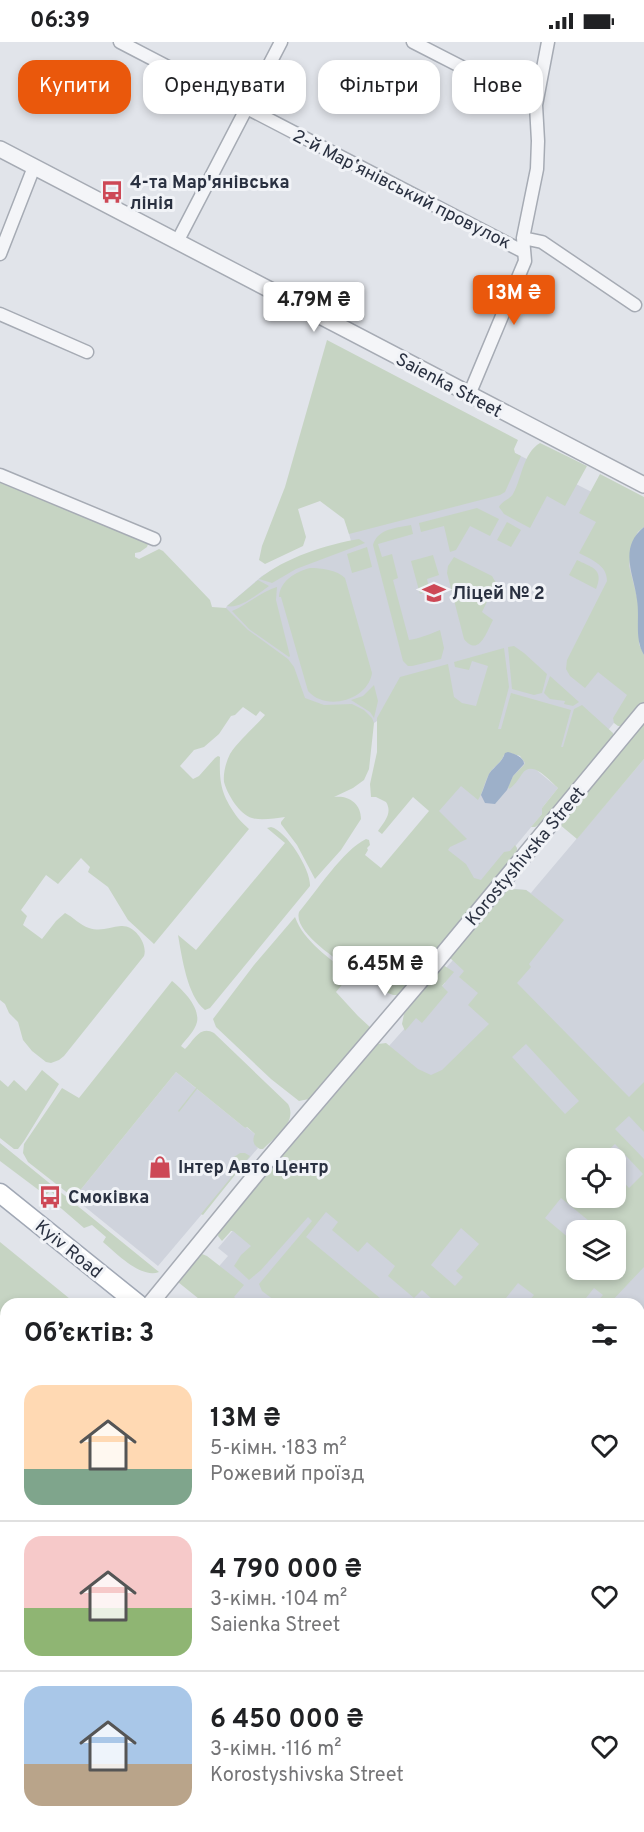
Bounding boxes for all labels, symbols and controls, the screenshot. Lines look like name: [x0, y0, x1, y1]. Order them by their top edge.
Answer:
text: 06:39: [30, 8, 90, 35]
chip: Купити: [18, 60, 131, 114]
chip: Орендувати: [143, 60, 306, 114]
chip: Фільтри: [318, 60, 440, 114]
chip: Нове: [452, 60, 543, 114]
street label: 2-й Марʼянівський провулок: [288, 125, 514, 256]
place label: 4-та Мар'янівська лінія: [130, 172, 290, 216]
bus stop icon: 4-та Мар'янівська лінія: [99, 179, 125, 205]
pin: 13M ₴: [472, 275, 556, 326]
text: 13M ₴: [487, 281, 541, 307]
pin: 4.79M ₴: [259, 282, 369, 333]
text: 4.79M ₴: [277, 288, 351, 314]
street label: Saienka Street: [391, 349, 505, 424]
school or university icon: Ліцей № 2: [421, 580, 447, 606]
place label: Ліцей № 2: [452, 583, 545, 606]
street label: Korostyshivska Street: [461, 783, 591, 931]
pin: 6.45M ₴: [330, 946, 440, 997]
text: 6.45M ₴: [347, 952, 423, 978]
map controls: [566, 1148, 626, 1280]
button: locate: [566, 1148, 626, 1208]
shop icon: Інтер Авто Центр: [147, 1154, 173, 1180]
place label: Інтер Авто Центр: [178, 1157, 329, 1180]
bus stop icon: Смоківка: [37, 1184, 63, 1210]
place label: Смоківка: [68, 1187, 149, 1210]
street label: Kyiv Road: [30, 1216, 107, 1284]
button: layers: [566, 1220, 626, 1280]
text: Об’єктів: 3: [24, 1318, 154, 1351]
icon: filters: [588, 1318, 621, 1351]
text: 13M ₴: [210, 1403, 281, 1436]
icon: home: [72, 1409, 144, 1481]
icon: heart: [588, 1429, 621, 1462]
text: 5-кімн. · 183 m²: [210, 1436, 347, 1462]
text: Рожевий проїзд: [210, 1462, 365, 1488]
text: 4 790 000 ₴: [210, 1554, 362, 1587]
icon: home: [72, 1560, 144, 1632]
icon: heart: [588, 1580, 621, 1613]
text: 3-кімн. · 104 m²: [210, 1587, 347, 1613]
text: Saienka Street: [210, 1613, 340, 1639]
text: 6 450 000 ₴: [210, 1704, 364, 1737]
icon: home: [72, 1710, 144, 1782]
icon: heart: [588, 1730, 621, 1763]
text: 3-кімн. · 116 m²: [210, 1737, 341, 1763]
text: Korostyshivska Street: [210, 1763, 404, 1789]

